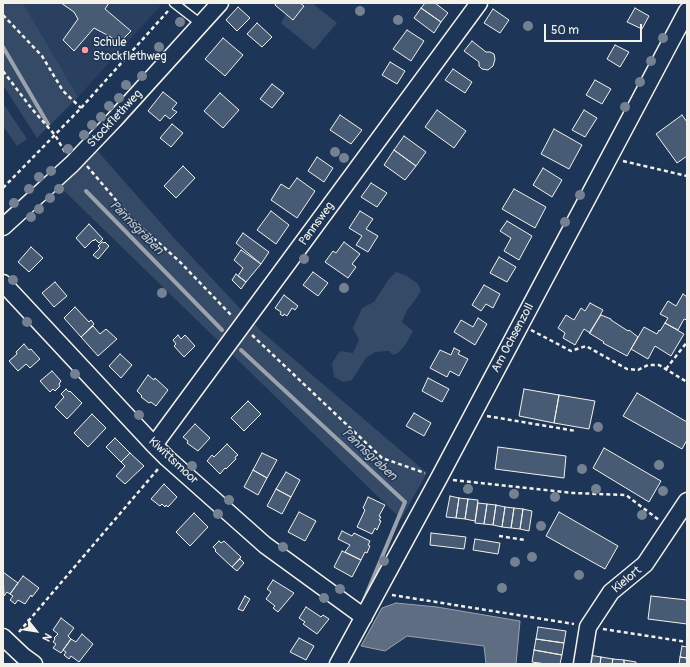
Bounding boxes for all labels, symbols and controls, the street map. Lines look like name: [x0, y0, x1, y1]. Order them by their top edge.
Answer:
scale bar: [546, 16, 644, 42]
text: 50 m: [551, 23, 579, 38]
place label: Schule Stockflethweg: [93, 36, 167, 64]
marker: Schule Stockflethweg: [80, 45, 90, 55]
street label: Stockflethweg: [85, 87, 145, 151]
water label: Pannsgraben: [106, 198, 166, 258]
street label: Pannsweg: [296, 199, 338, 249]
street label: Am Ochsenzoll: [489, 301, 537, 375]
water label: Pannsgraben: [338, 426, 400, 484]
street label: Kiwittsmoor: [145, 434, 201, 488]
street label: Kielort: [609, 564, 645, 596]
north arrow: [16, 611, 56, 651]
text: N: [39, 631, 54, 644]

